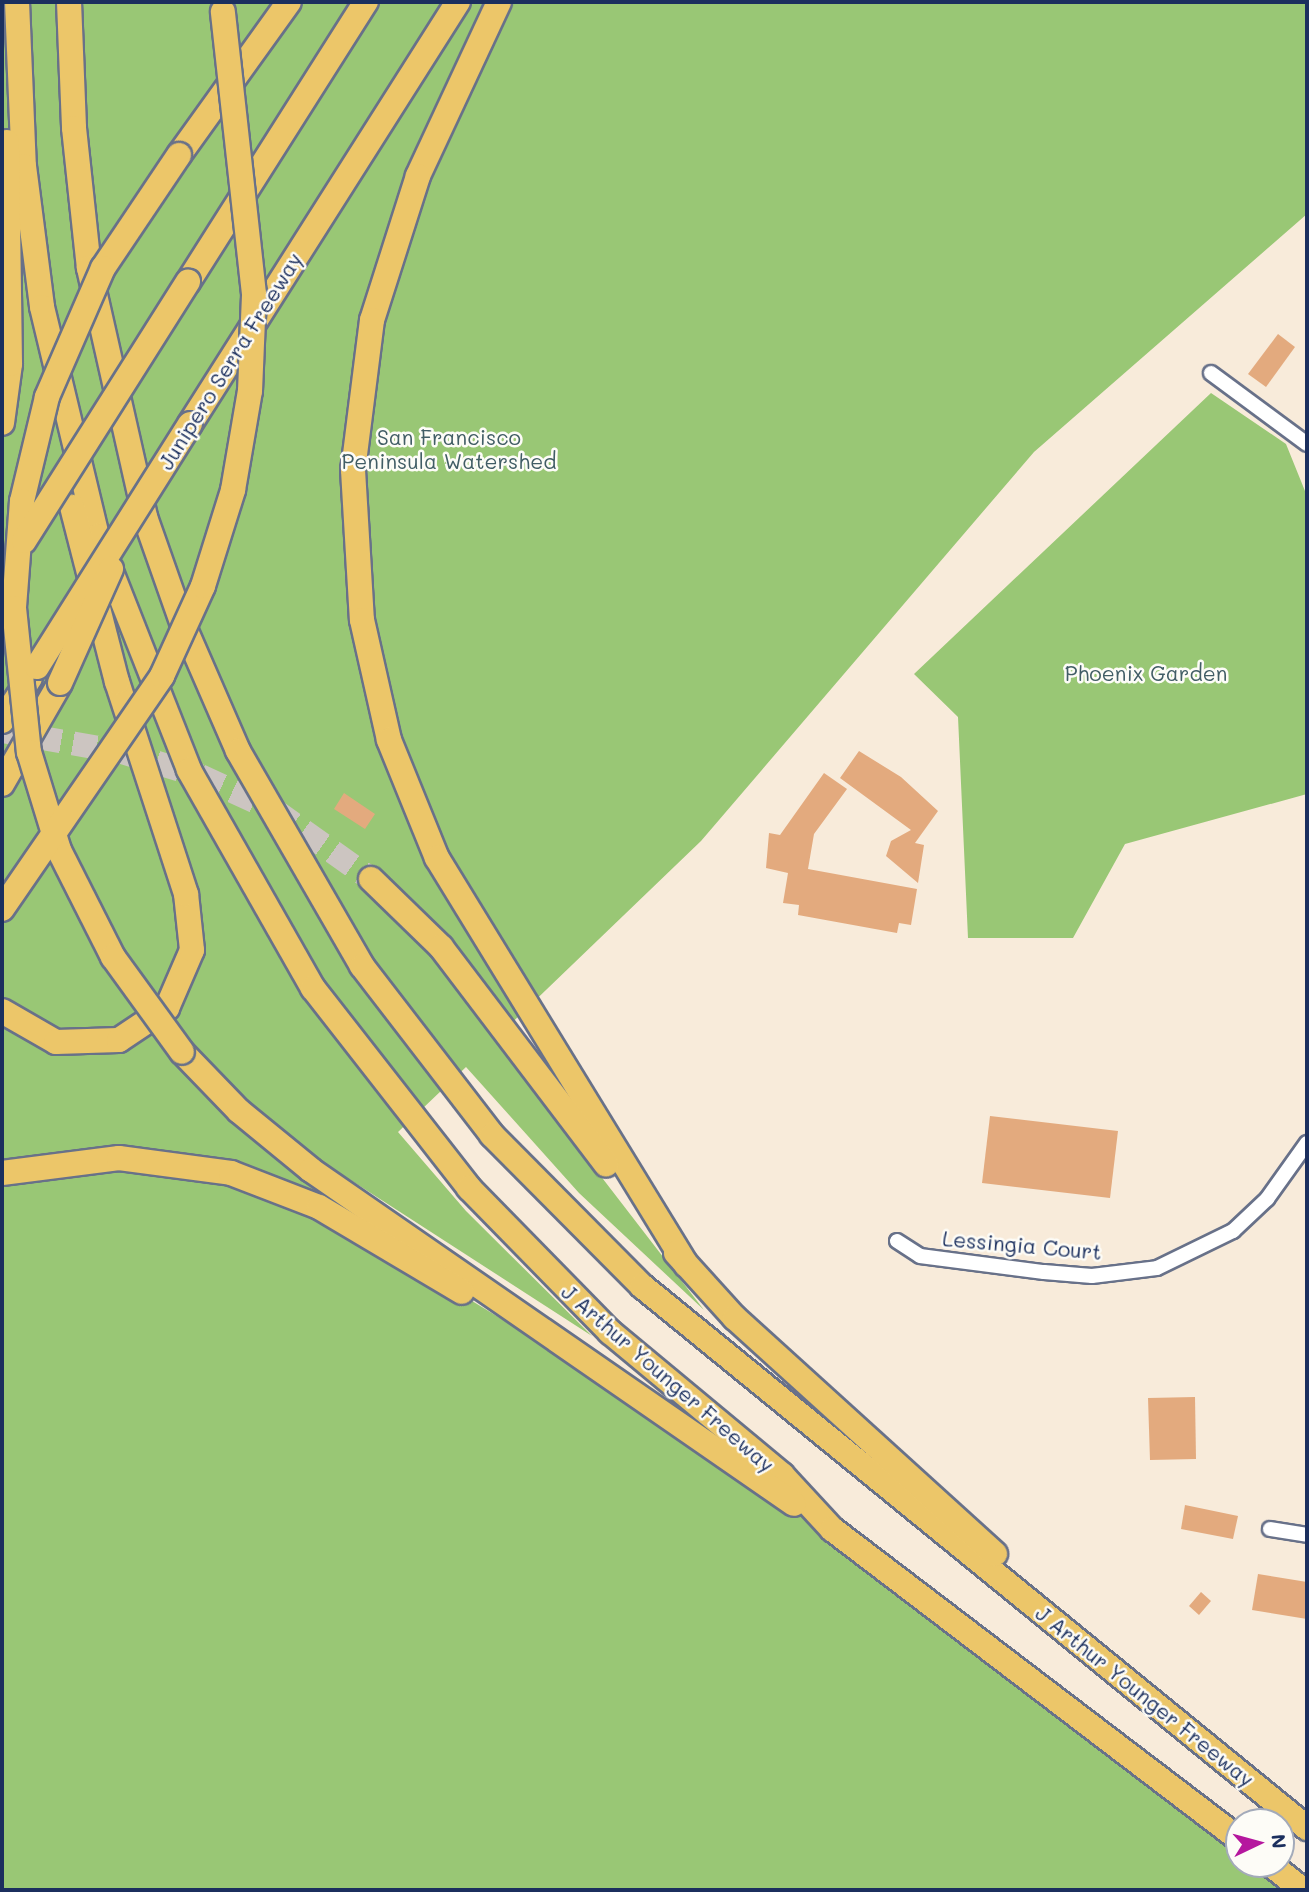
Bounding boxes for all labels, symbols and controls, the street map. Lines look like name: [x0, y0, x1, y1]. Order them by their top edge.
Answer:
street label: Junipero Serra Freeway: [153, 248, 307, 474]
park label: San Francisco Peninsula Watershed: [342, 424, 556, 474]
park label: Phoenix Garden: [1065, 660, 1227, 686]
street label: Lessingia Court: [941, 1225, 1103, 1265]
street label: J Arthur Younger Freeway: [557, 1279, 779, 1477]
street label: J Arthur Younger Freeway: [1031, 1600, 1259, 1792]
north arrow: [1225, 1808, 1295, 1878]
text: N: [1266, 1833, 1293, 1850]

